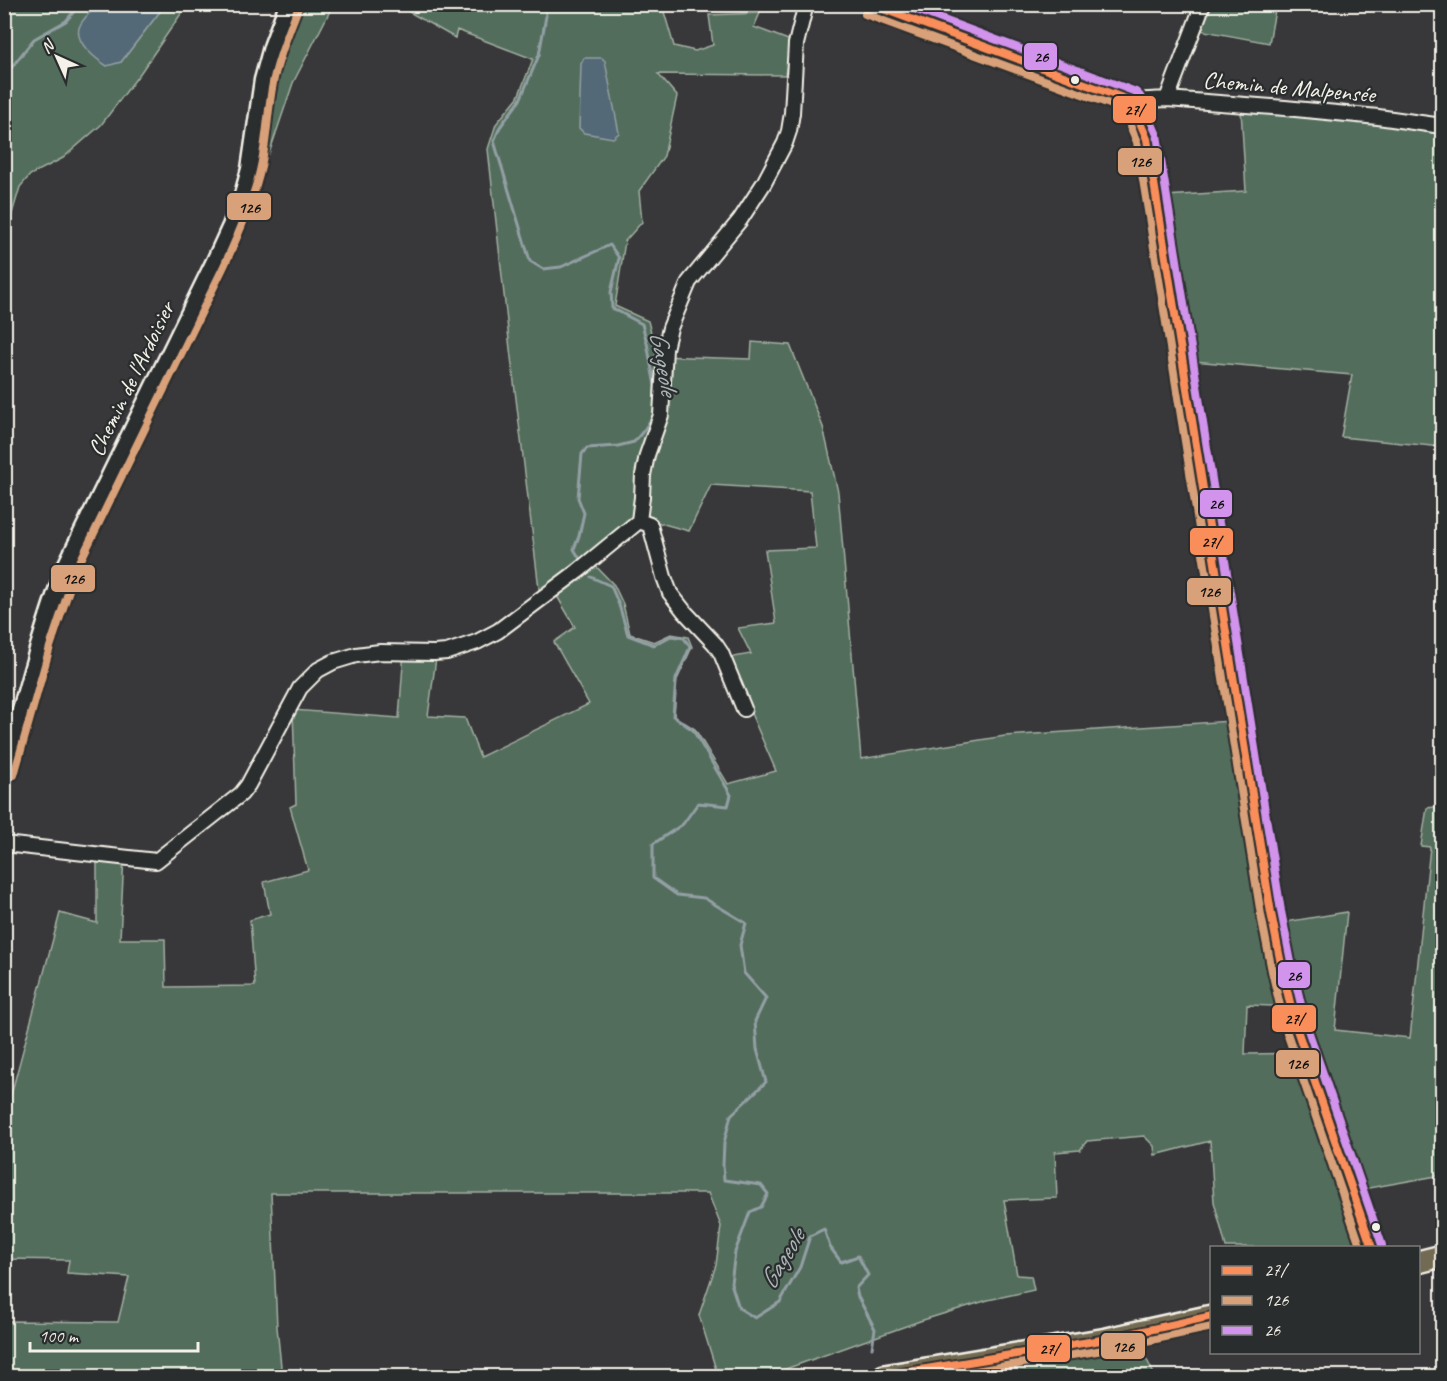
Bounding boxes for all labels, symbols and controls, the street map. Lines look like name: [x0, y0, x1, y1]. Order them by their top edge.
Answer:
north arrow: [27, 27, 87, 87]
text: N: [37, 34, 60, 58]
line badge: 26: [1023, 42, 1058, 71]
text: 26: [1034, 47, 1050, 67]
street label: Chemin de Malpensée: [1202, 65, 1378, 110]
unlabelled marker: [1069, 74, 1081, 86]
line badge: 27/: [1112, 95, 1157, 124]
text: 27/: [1124, 100, 1148, 120]
line badge: 126: [1117, 147, 1163, 176]
text: 126: [1129, 152, 1152, 172]
line badge: 126: [226, 192, 272, 221]
text: 126: [238, 198, 261, 218]
street label: Chemin de l'Ardoisier: [81, 295, 182, 461]
water label: Gageole: [642, 329, 687, 402]
line badge: 26: [1199, 489, 1233, 518]
text: 26: [1209, 494, 1225, 514]
line badge: 27/: [1189, 527, 1234, 556]
text: 27/: [1201, 532, 1225, 552]
line badge: 126: [50, 564, 96, 593]
text: 126: [62, 569, 85, 589]
line badge: 126: [1186, 577, 1232, 606]
text: 126: [1198, 582, 1221, 602]
line badge: 26: [1277, 961, 1311, 989]
text: 26: [1287, 966, 1303, 986]
line badge: 27/: [1271, 1004, 1317, 1033]
text: 27/: [1284, 1009, 1308, 1029]
line badge: 126: [1275, 1049, 1320, 1078]
text: 126: [1286, 1054, 1309, 1074]
water label: Gageole: [751, 1219, 815, 1295]
unlabelled marker: [1370, 1221, 1382, 1233]
legend: [1210, 1246, 1420, 1354]
text: 27/: [1264, 1259, 1290, 1281]
text: 126: [1264, 1289, 1289, 1311]
scale bar: [30, 1315, 198, 1353]
text: 26: [1264, 1319, 1281, 1341]
text: 100 m: [39, 1325, 80, 1347]
line badge: 126: [1100, 1332, 1146, 1360]
line badge: 27/: [1026, 1334, 1071, 1363]
text: 126: [1112, 1337, 1135, 1357]
text: 27/: [1039, 1339, 1063, 1359]

